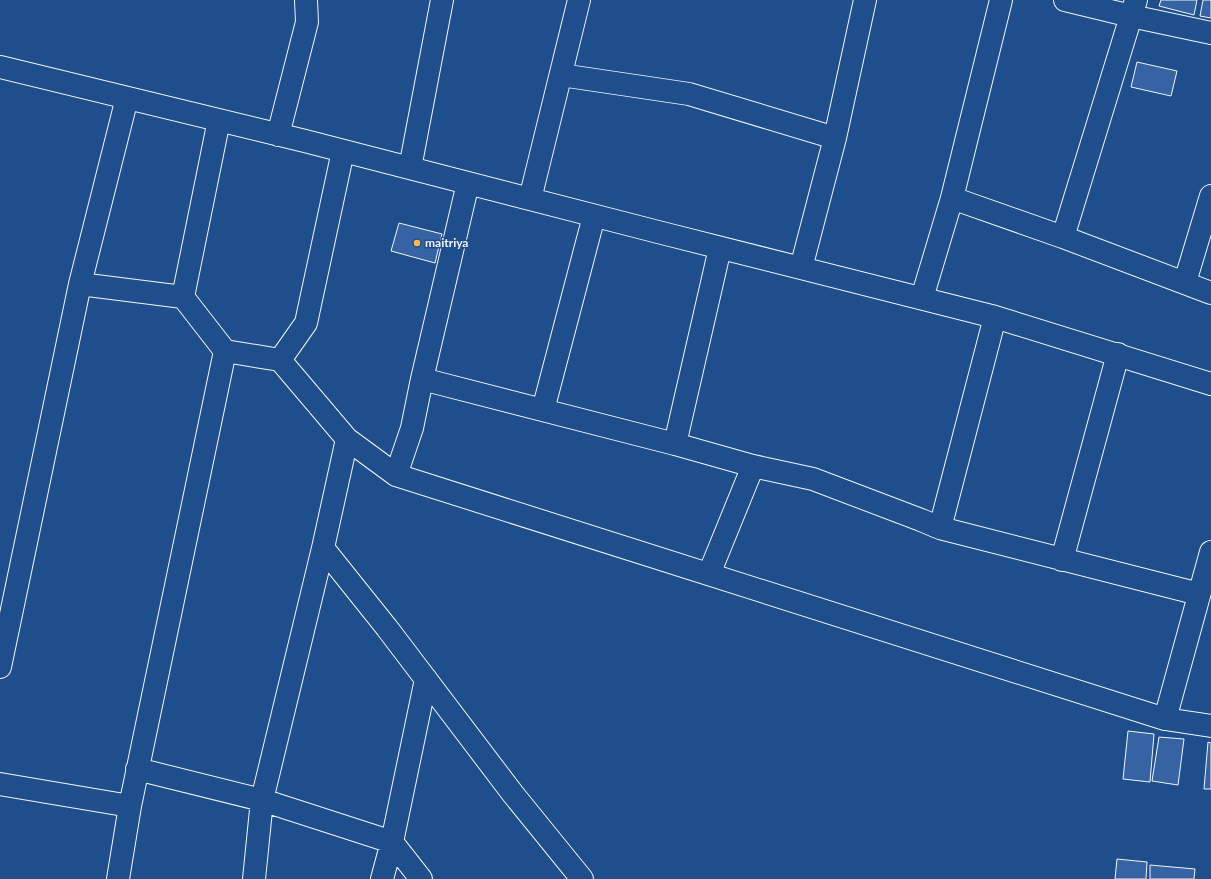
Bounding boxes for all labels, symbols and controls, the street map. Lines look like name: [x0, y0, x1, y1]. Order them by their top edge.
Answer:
place label: maitriya: [425, 235, 468, 250]
marker: maitriya: [412, 238, 422, 248]

